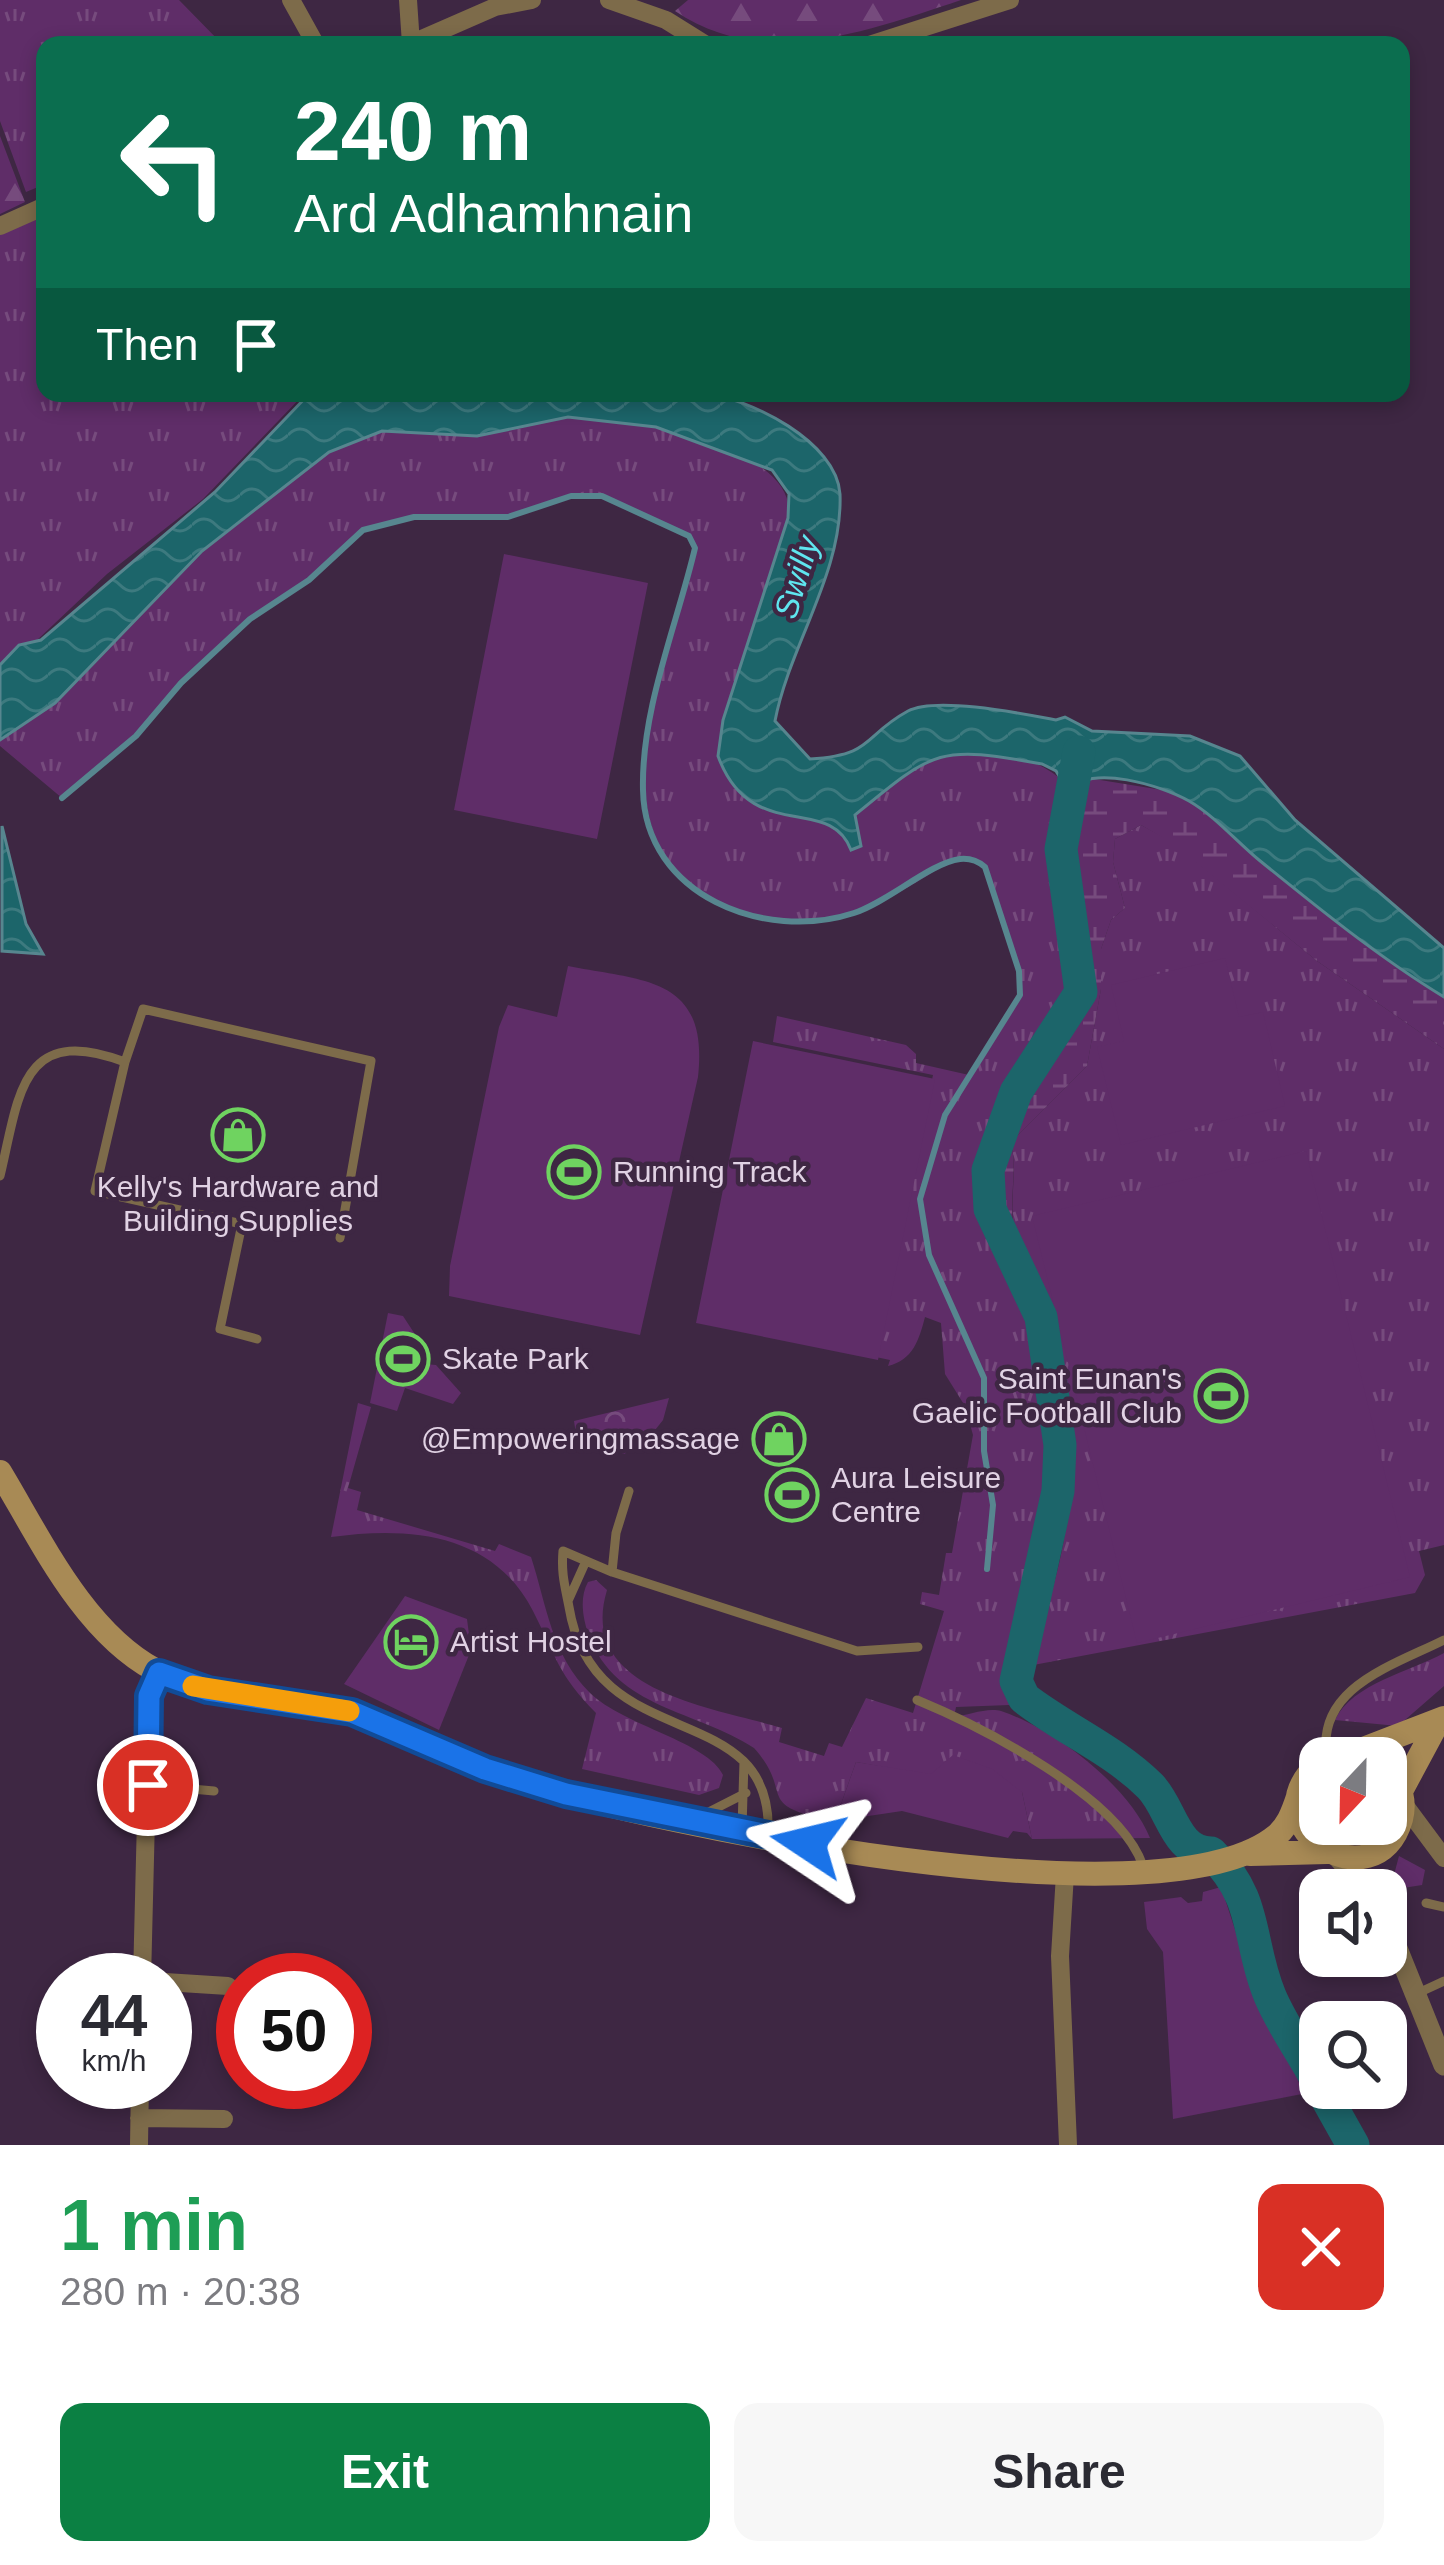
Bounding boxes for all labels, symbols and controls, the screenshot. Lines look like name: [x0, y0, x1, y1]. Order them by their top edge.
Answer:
icon: left: [96, 84, 252, 240]
text: 240 m: [294, 84, 532, 178]
text: Ard Adhamhnain: [294, 183, 693, 243]
icon: arrive: [223, 312, 289, 378]
text: Then: [96, 319, 199, 370]
water label: Swilly: [766, 529, 827, 623]
shop icon: Kelly's Hardware and Building Supplies: [210, 1107, 266, 1163]
sports icon: Running Track: [546, 1144, 602, 1200]
place label: Running Track: [613, 1155, 807, 1188]
place label: Kelly's Hardware and Building Supplies: [97, 1170, 379, 1237]
sports icon: Skate Park: [375, 1331, 431, 1387]
place label: Skate Park: [442, 1342, 590, 1375]
place label: Saint Eunan's Gaelic Football Club: [912, 1362, 1182, 1429]
sports icon: Saint Eunan's Gaelic Football Club: [1193, 1368, 1249, 1424]
shop icon: @Empoweringmassage: [751, 1411, 807, 1467]
place label: @Empoweringmassage: [421, 1422, 740, 1455]
place label: Aura Leisure Centre: [831, 1461, 1001, 1528]
sports icon: Aura Leisure Centre: [764, 1467, 820, 1523]
hotel icon: Artist Hostel: [383, 1614, 439, 1670]
place label: Artist Hostel: [450, 1625, 612, 1658]
pin: [97, 1734, 199, 1836]
north arrow: [1299, 1737, 1407, 1845]
map controls: [1299, 1737, 1407, 2109]
icon: arrive: [115, 1752, 181, 1818]
position arrow: [745, 1780, 871, 1906]
button: sound: [1299, 1869, 1407, 1977]
speed limit sign: 50: [216, 1953, 372, 2109]
text: 44: [81, 1982, 147, 2049]
button: search: [1299, 2001, 1407, 2109]
text: km/h: [81, 2044, 147, 2077]
button: close: [1258, 2184, 1384, 2310]
text: 1 min: [60, 2185, 248, 2265]
text: 280 m · 20:38: [60, 2270, 301, 2313]
button: Exit: [60, 2403, 710, 2541]
button: Share: [734, 2403, 1384, 2541]

